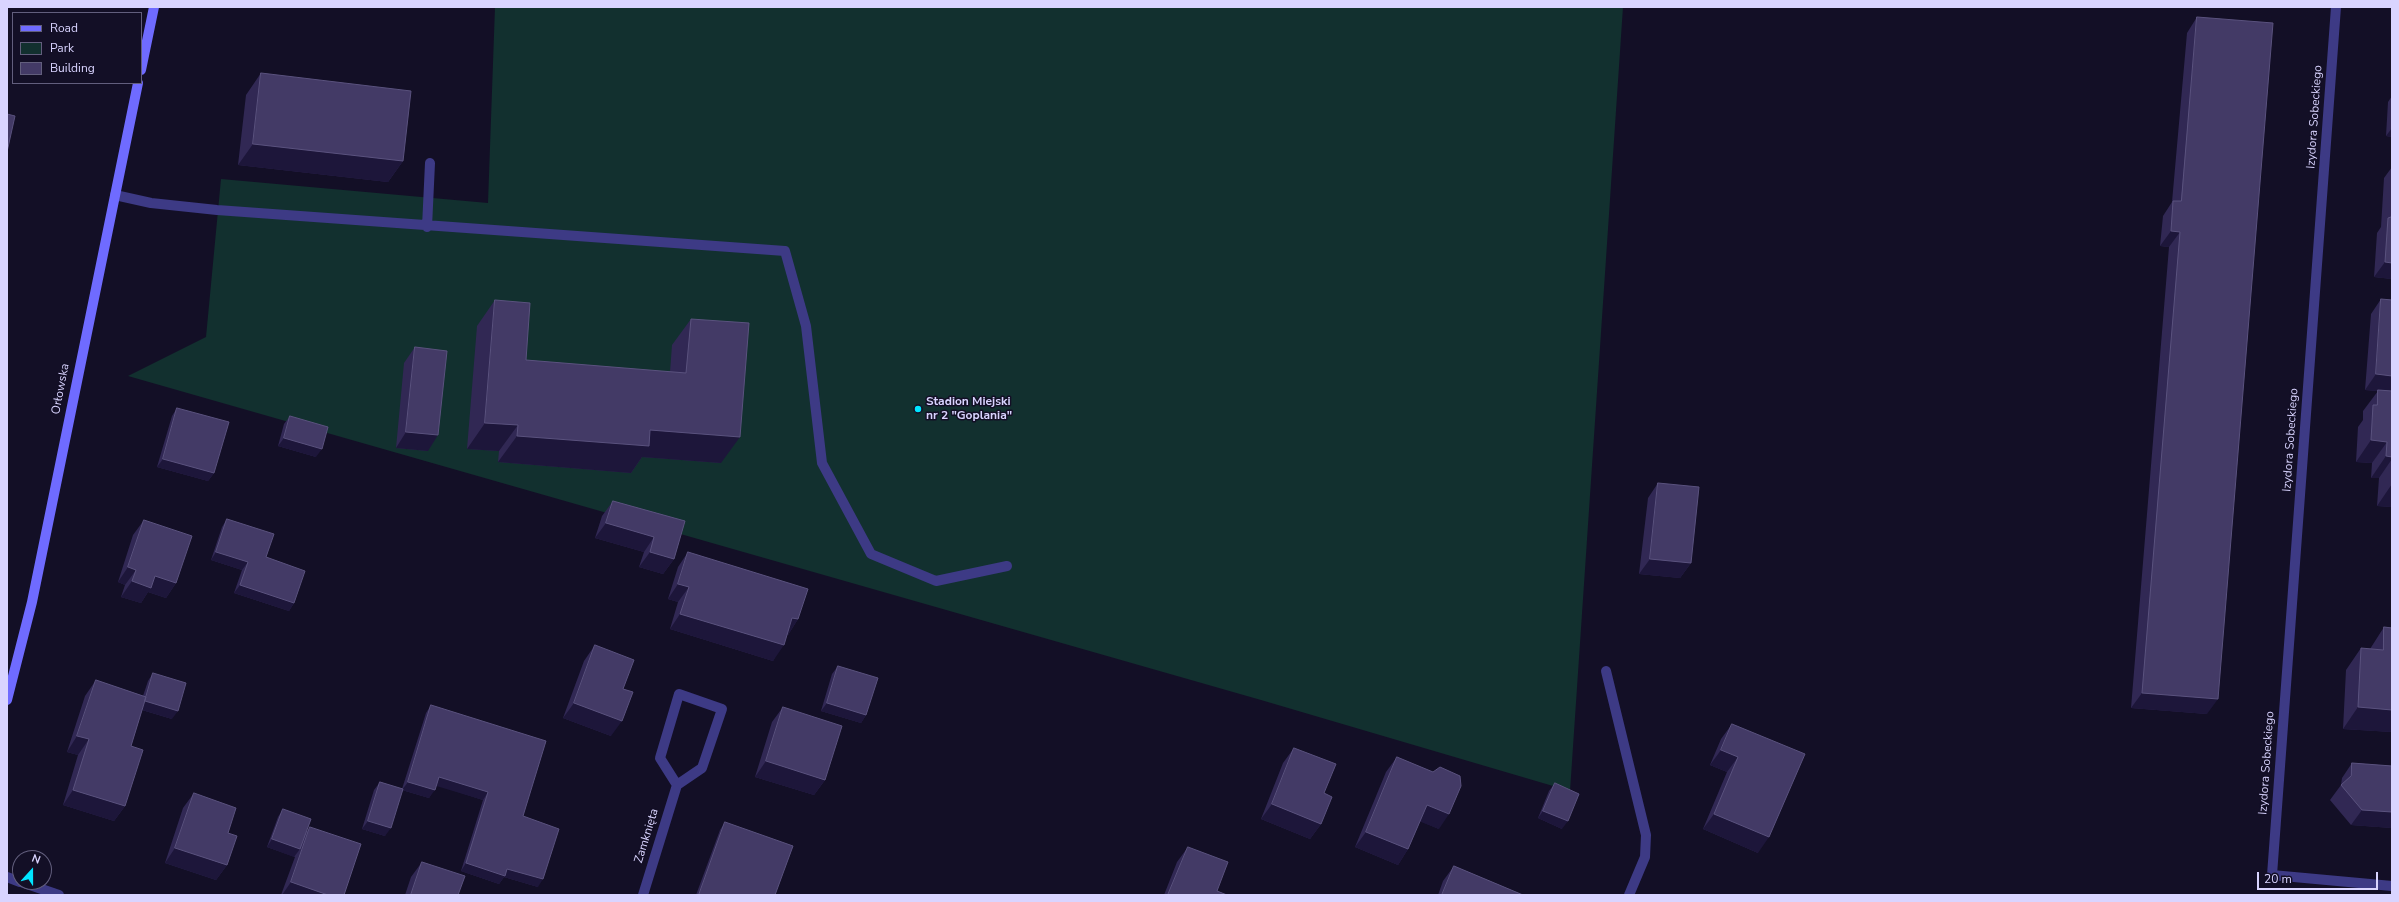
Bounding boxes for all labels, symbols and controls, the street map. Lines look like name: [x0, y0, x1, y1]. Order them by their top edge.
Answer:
legend: [12, 12, 142, 84]
text: Road: [50, 20, 78, 36]
text: Park: [50, 40, 74, 56]
text: Building: [50, 60, 95, 76]
street label: Izydora Sobeckiego: [2304, 65, 2326, 169]
street label: Orłowska: [49, 362, 73, 416]
street label: Izydora Sobeckiego: [2280, 388, 2302, 492]
place label: Stadion Miejski nr 2 "Goplania": [926, 395, 1012, 423]
marker: Stadion Miejski nr 2 "Goplania": [913, 404, 923, 414]
street label: Izydora Sobeckiego: [2256, 711, 2278, 815]
street label: Zamknięta: [632, 807, 662, 865]
north arrow: [12, 850, 52, 890]
text: N: [30, 851, 43, 868]
scale bar: [2259, 864, 2380, 890]
text: 20 m: [2264, 871, 2292, 887]

